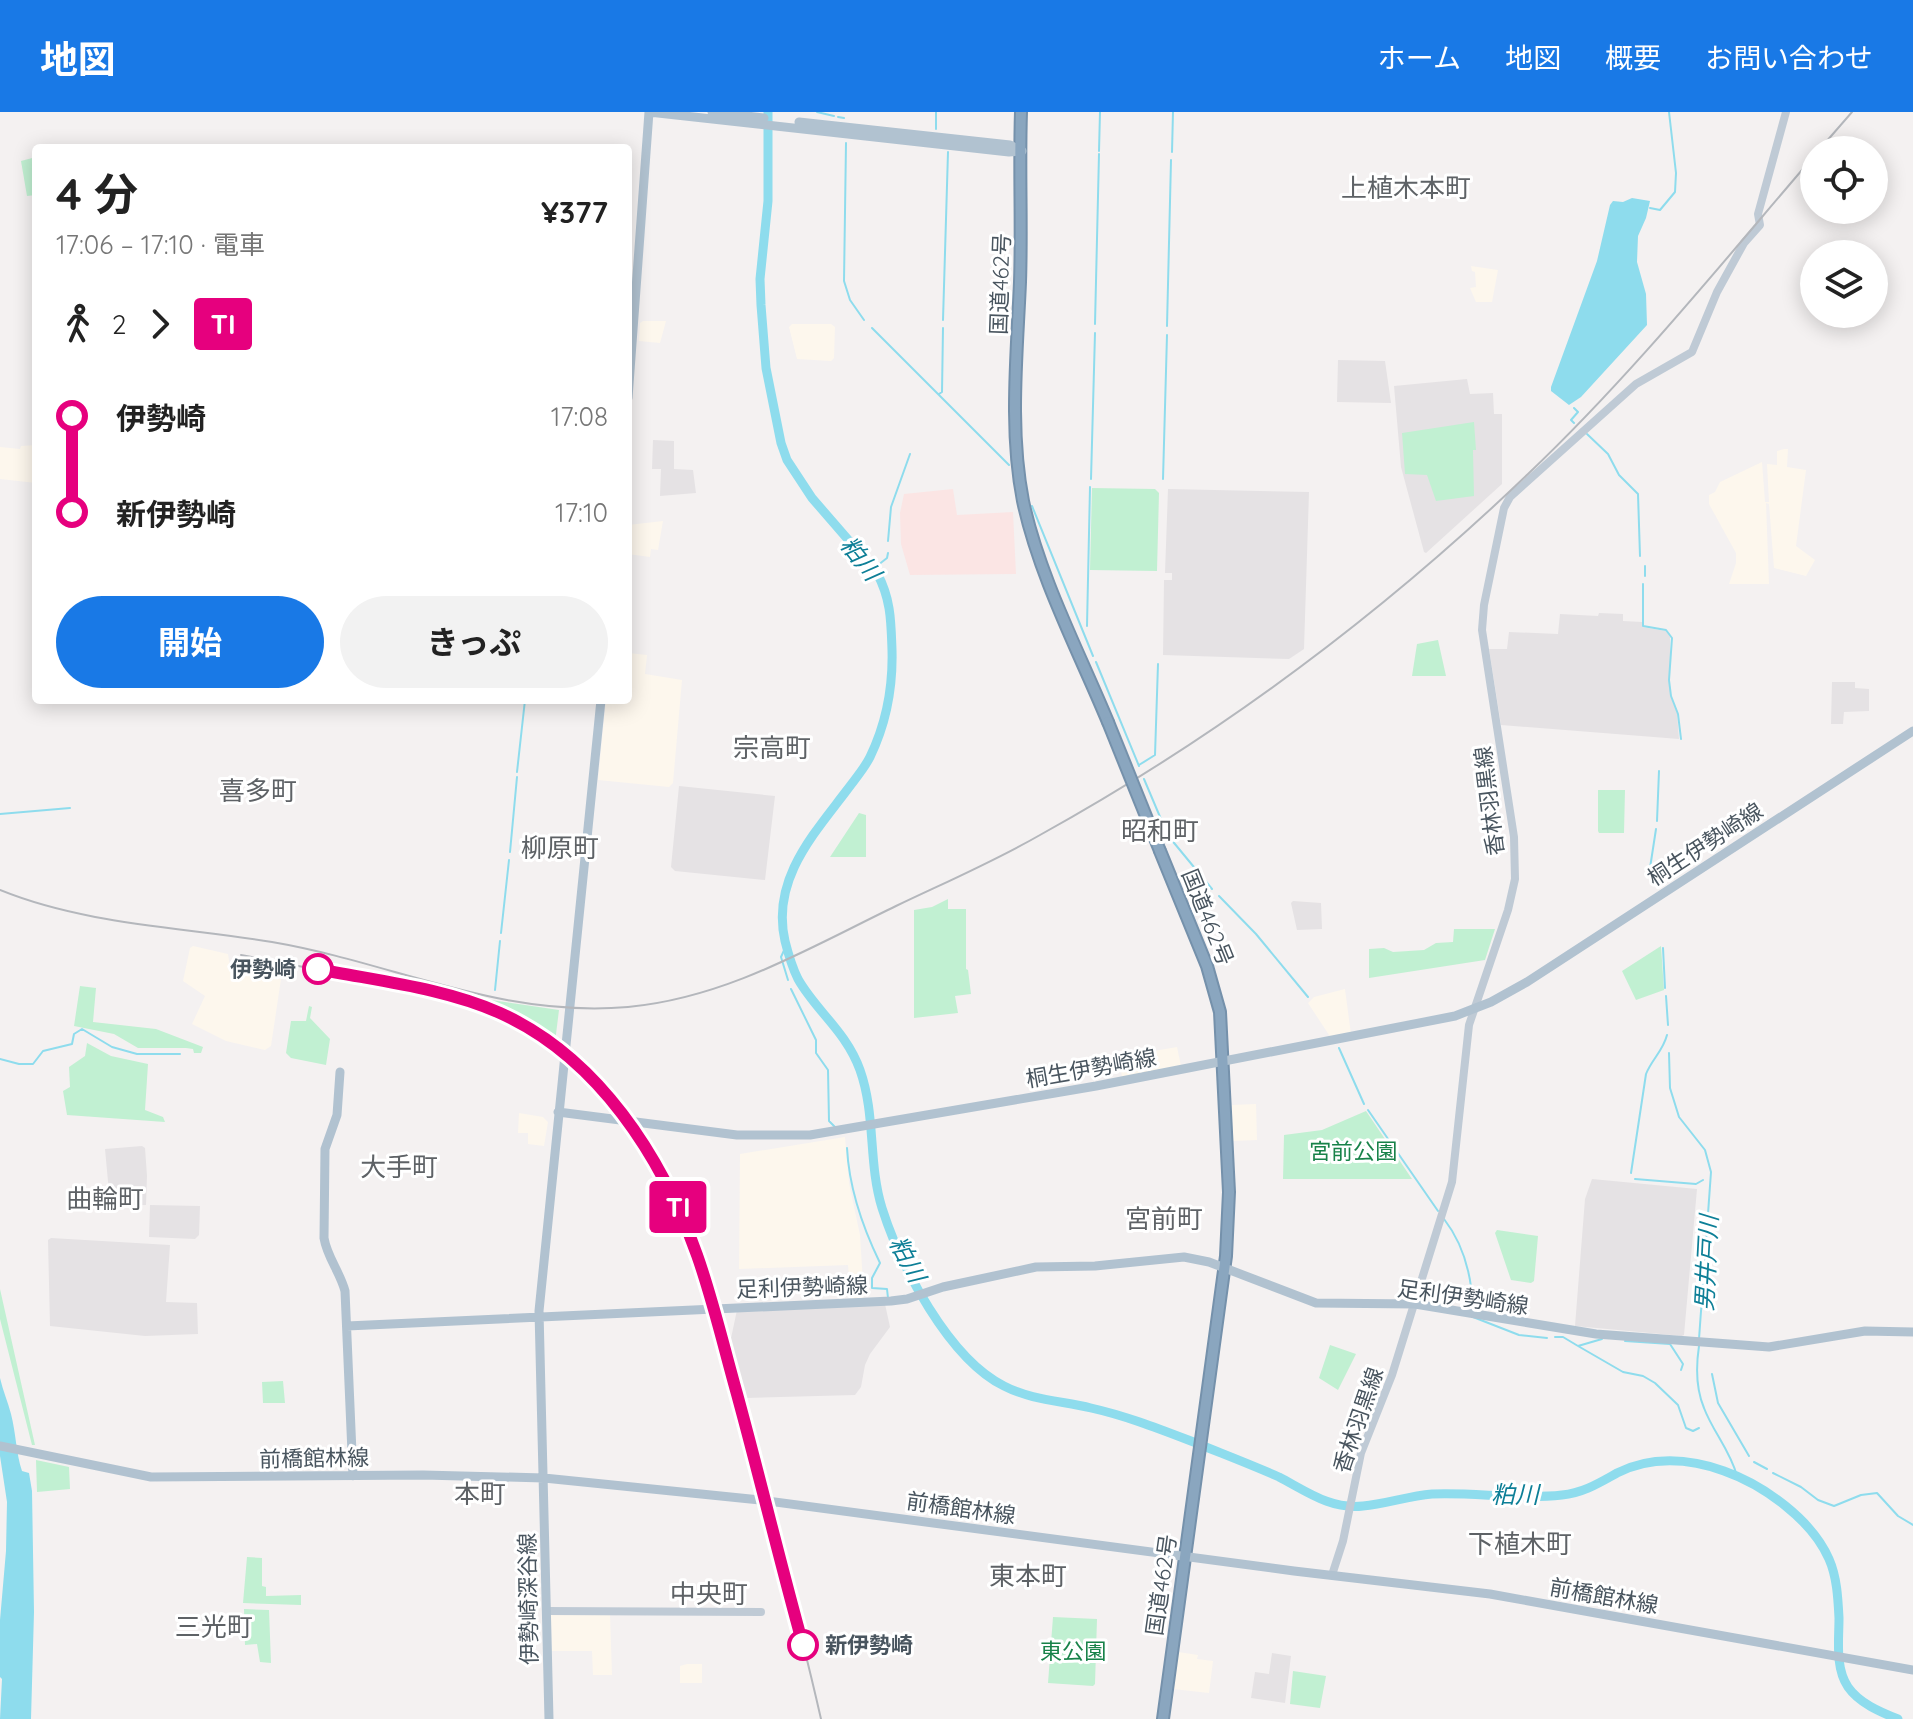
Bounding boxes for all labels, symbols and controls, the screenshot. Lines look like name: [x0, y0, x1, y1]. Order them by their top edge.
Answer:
text: 地図: [40, 35, 116, 83]
text: ホーム: [1378, 40, 1461, 75]
text: 地図: [1505, 40, 1561, 75]
text: 概要: [1605, 40, 1661, 75]
text: お問い合わせ: [1705, 40, 1873, 75]
map controls: [1800, 136, 1888, 328]
button: locate: [1800, 136, 1888, 224]
text: 4 分: [56, 166, 138, 221]
district label: 上植木本町: [1341, 171, 1471, 204]
text: ¥377: [541, 193, 608, 231]
text: 17:06 – 17:10 · 電車: [56, 228, 265, 261]
street label: 国道462号: [984, 233, 1016, 335]
button: layers: [1800, 240, 1888, 328]
icon: walk: [56, 302, 100, 346]
icon: forward: [138, 302, 182, 346]
text: TI: [210, 306, 236, 341]
text: 2: [112, 308, 126, 341]
text: 伊勢崎: [116, 399, 206, 437]
text: 17:08: [551, 400, 608, 433]
text: 新伊勢崎: [116, 495, 236, 533]
text: 17:10: [555, 496, 608, 529]
water label: 粕川: [834, 530, 889, 589]
button: 開始: [56, 596, 324, 688]
button: きっぷ: [340, 596, 608, 688]
district label: 宗高町: [733, 731, 811, 764]
street label: 香林羽黒線: [1468, 745, 1510, 857]
district label: 喜多町: [219, 774, 297, 807]
street label: 桐生伊勢崎線: [1642, 796, 1768, 892]
district label: 昭和町: [1121, 814, 1199, 847]
district label: 柳原町: [521, 831, 599, 864]
street label: 国道462号: [1176, 865, 1240, 969]
marker: 伊勢崎: [303, 954, 333, 984]
place label: 伊勢崎: [230, 955, 296, 983]
street label: 桐生伊勢崎線: [1024, 1043, 1158, 1093]
park label: 宮前公園: [1309, 1137, 1397, 1165]
district label: 大手町: [360, 1150, 438, 1183]
line badge: TI: [642, 1181, 714, 1233]
district label: 曲輪町: [66, 1182, 144, 1215]
text: TI: [665, 1189, 691, 1224]
district label: 宮前町: [1125, 1202, 1203, 1235]
water label: 男井戸川: [1689, 1211, 1724, 1312]
water label: 粕川: [883, 1231, 934, 1290]
street label: 足利伊勢崎線: [736, 1271, 868, 1303]
street label: 足利伊勢崎線: [1396, 1274, 1530, 1320]
street label: 香林羽黒線: [1327, 1363, 1389, 1477]
street label: 前橋館林線: [259, 1443, 369, 1473]
district label: 本町: [454, 1477, 506, 1510]
water label: 粕川: [1491, 1479, 1542, 1509]
street label: 前橋館林線: [905, 1486, 1017, 1530]
district label: 下植木町: [1468, 1527, 1572, 1560]
street label: 伊勢崎深谷線: [513, 1533, 543, 1665]
street label: 国道462号: [1140, 1533, 1182, 1637]
district label: 東本町: [989, 1559, 1067, 1592]
street label: 前橋館林線: [1547, 1573, 1661, 1619]
district label: 中央町: [670, 1577, 748, 1610]
district label: 三光町: [175, 1610, 253, 1643]
marker: 新伊勢崎: [788, 1630, 818, 1660]
place label: 新伊勢崎: [825, 1631, 913, 1659]
park label: 東公園: [1040, 1637, 1106, 1665]

